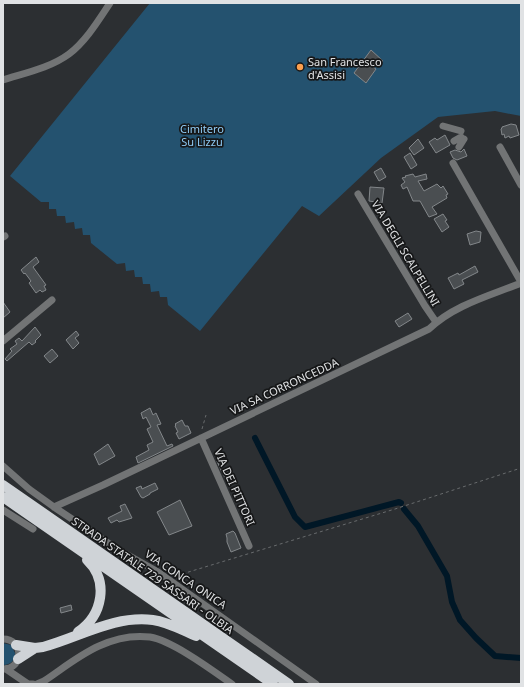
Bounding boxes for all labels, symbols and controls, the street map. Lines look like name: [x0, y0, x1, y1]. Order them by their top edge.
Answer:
place label: San Francesco d'Assisi: [308, 54, 382, 82]
marker: San Francesco d'Assisi: [295, 62, 305, 72]
park label: Cimitero Su Lizzu: [180, 121, 224, 149]
street label: VIA DEGLI SCALPELLINI: [369, 197, 444, 309]
street label: VIA SA CORRONCEDDA: [227, 354, 342, 418]
street label: VIA DEI PITTORI: [211, 446, 259, 528]
street label: STRADA STATALE 729 SASSARI - OLBIA: [69, 513, 238, 637]
street label: VIA CONCA ONICA: [142, 546, 231, 612]

